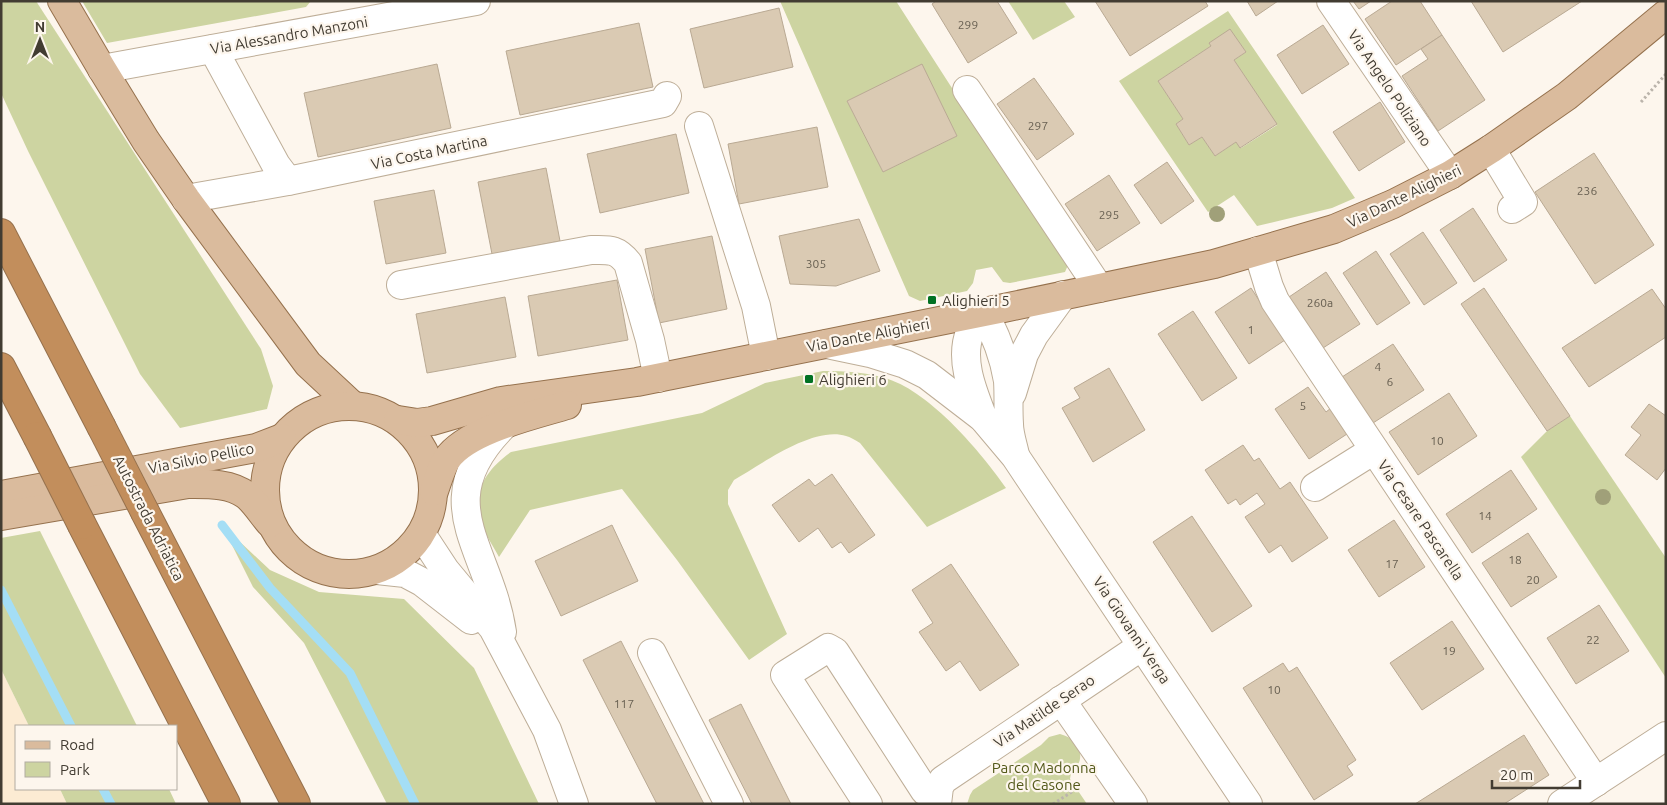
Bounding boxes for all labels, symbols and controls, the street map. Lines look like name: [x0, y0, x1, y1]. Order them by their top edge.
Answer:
street label: Via Alessandro Manzoni: [209, 13, 369, 57]
north arrow: [15, 15, 65, 65]
house number: 299: [958, 18, 978, 31]
text: N: [35, 19, 45, 35]
street label: Via Angelo Poliziano: [1345, 26, 1435, 150]
house number: 297: [1028, 119, 1048, 132]
street label: Via Costa Martina: [369, 131, 489, 173]
street label: Via Dante Alighieri: [1344, 161, 1464, 231]
house number: 236: [1577, 184, 1597, 197]
house number: 295: [1099, 208, 1119, 221]
house number: 305: [806, 257, 826, 270]
place label: Alighieri 5: [942, 292, 1010, 309]
marker: Alighieri 5: [926, 294, 938, 306]
house number: 260a: [1307, 296, 1333, 309]
street label: Via Dante Alighieri: [805, 315, 931, 355]
house number: 1: [1248, 323, 1254, 336]
house number: 4: [1375, 360, 1382, 373]
place label: Alighieri 6: [819, 371, 887, 388]
marker: Alighieri 6: [803, 373, 815, 385]
house number: 6: [1387, 375, 1394, 388]
house number: 5: [1300, 399, 1306, 412]
house number: 10: [1430, 434, 1444, 447]
street label: Via Silvio Pellico: [147, 439, 255, 477]
street label: Autostrada Adriatica: [110, 452, 188, 584]
street label: Via Cesare Pascarella: [1374, 457, 1468, 583]
house number: 14: [1478, 509, 1492, 522]
house number: 18: [1508, 553, 1522, 566]
house number: 17: [1385, 557, 1399, 570]
street label: Via Giovanni Verga: [1090, 573, 1174, 687]
house number: 20: [1526, 573, 1540, 586]
house number: 22: [1586, 633, 1600, 646]
house number: 19: [1442, 644, 1456, 657]
street label: Via Matilde Serao: [990, 671, 1098, 751]
house number: 10: [1267, 683, 1281, 696]
house number: 117: [614, 697, 634, 710]
legend: [15, 725, 178, 790]
text: Road: [60, 736, 95, 753]
scale bar: [1492, 758, 1580, 790]
park label: Parco Madonna del Casone: [992, 759, 1096, 793]
text: Park: [60, 761, 90, 778]
text: 20 m: [1500, 766, 1533, 783]

